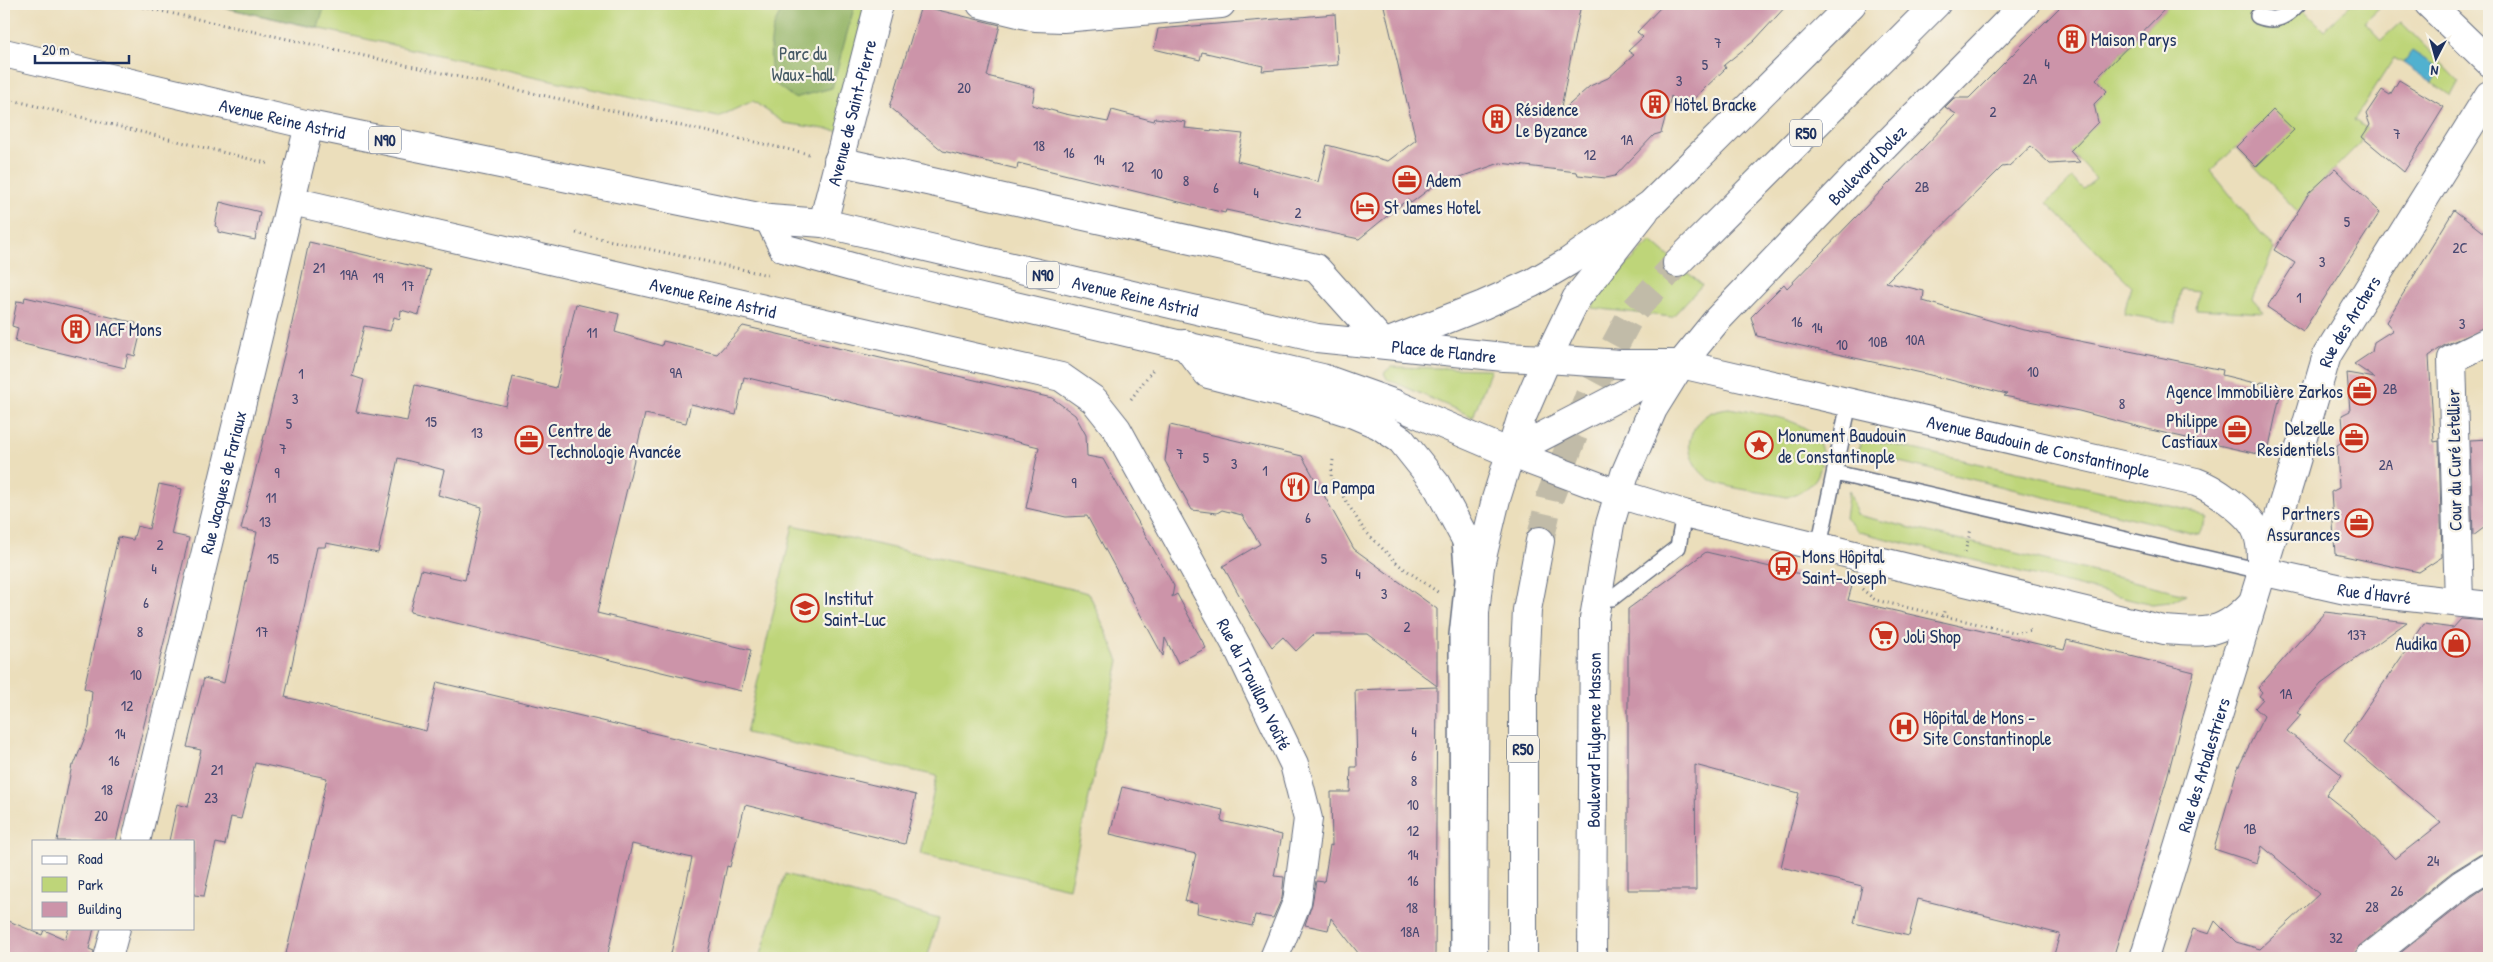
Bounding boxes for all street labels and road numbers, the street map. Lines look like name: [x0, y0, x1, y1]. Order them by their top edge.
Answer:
street label: Avenue de Saint-Pierre: [821, 37, 882, 188]
street label: Avenue Reine Astrid: [217, 92, 348, 145]
street label: Boulevard Dolez: [1822, 119, 1912, 210]
road number: R50: [1790, 120, 1822, 146]
road number: N90: [369, 126, 401, 154]
road number: N90: [1027, 262, 1059, 288]
street label: Avenue Reine Astrid: [1070, 269, 1201, 323]
street label: Avenue Reine Astrid: [648, 271, 779, 324]
street label: Rue des Archers: [2312, 271, 2386, 370]
street label: Place de Flandre: [1391, 333, 1498, 369]
street label: Cour du Curé Letellier: [2440, 389, 2468, 531]
street label: Rue Jacques de Fariaux: [193, 408, 252, 557]
street label: Avenue Baudouin de Constantinople: [1924, 408, 2153, 484]
street label: Rue d'Havré: [2335, 576, 2412, 610]
street label: Rue du Trouillon Voûté: [1211, 614, 1298, 754]
street label: Boulevard Fulgence Masson: [1580, 652, 1606, 828]
street label: Rue des Arbalestriers: [2171, 694, 2235, 835]
road number: R50: [1507, 736, 1539, 762]

